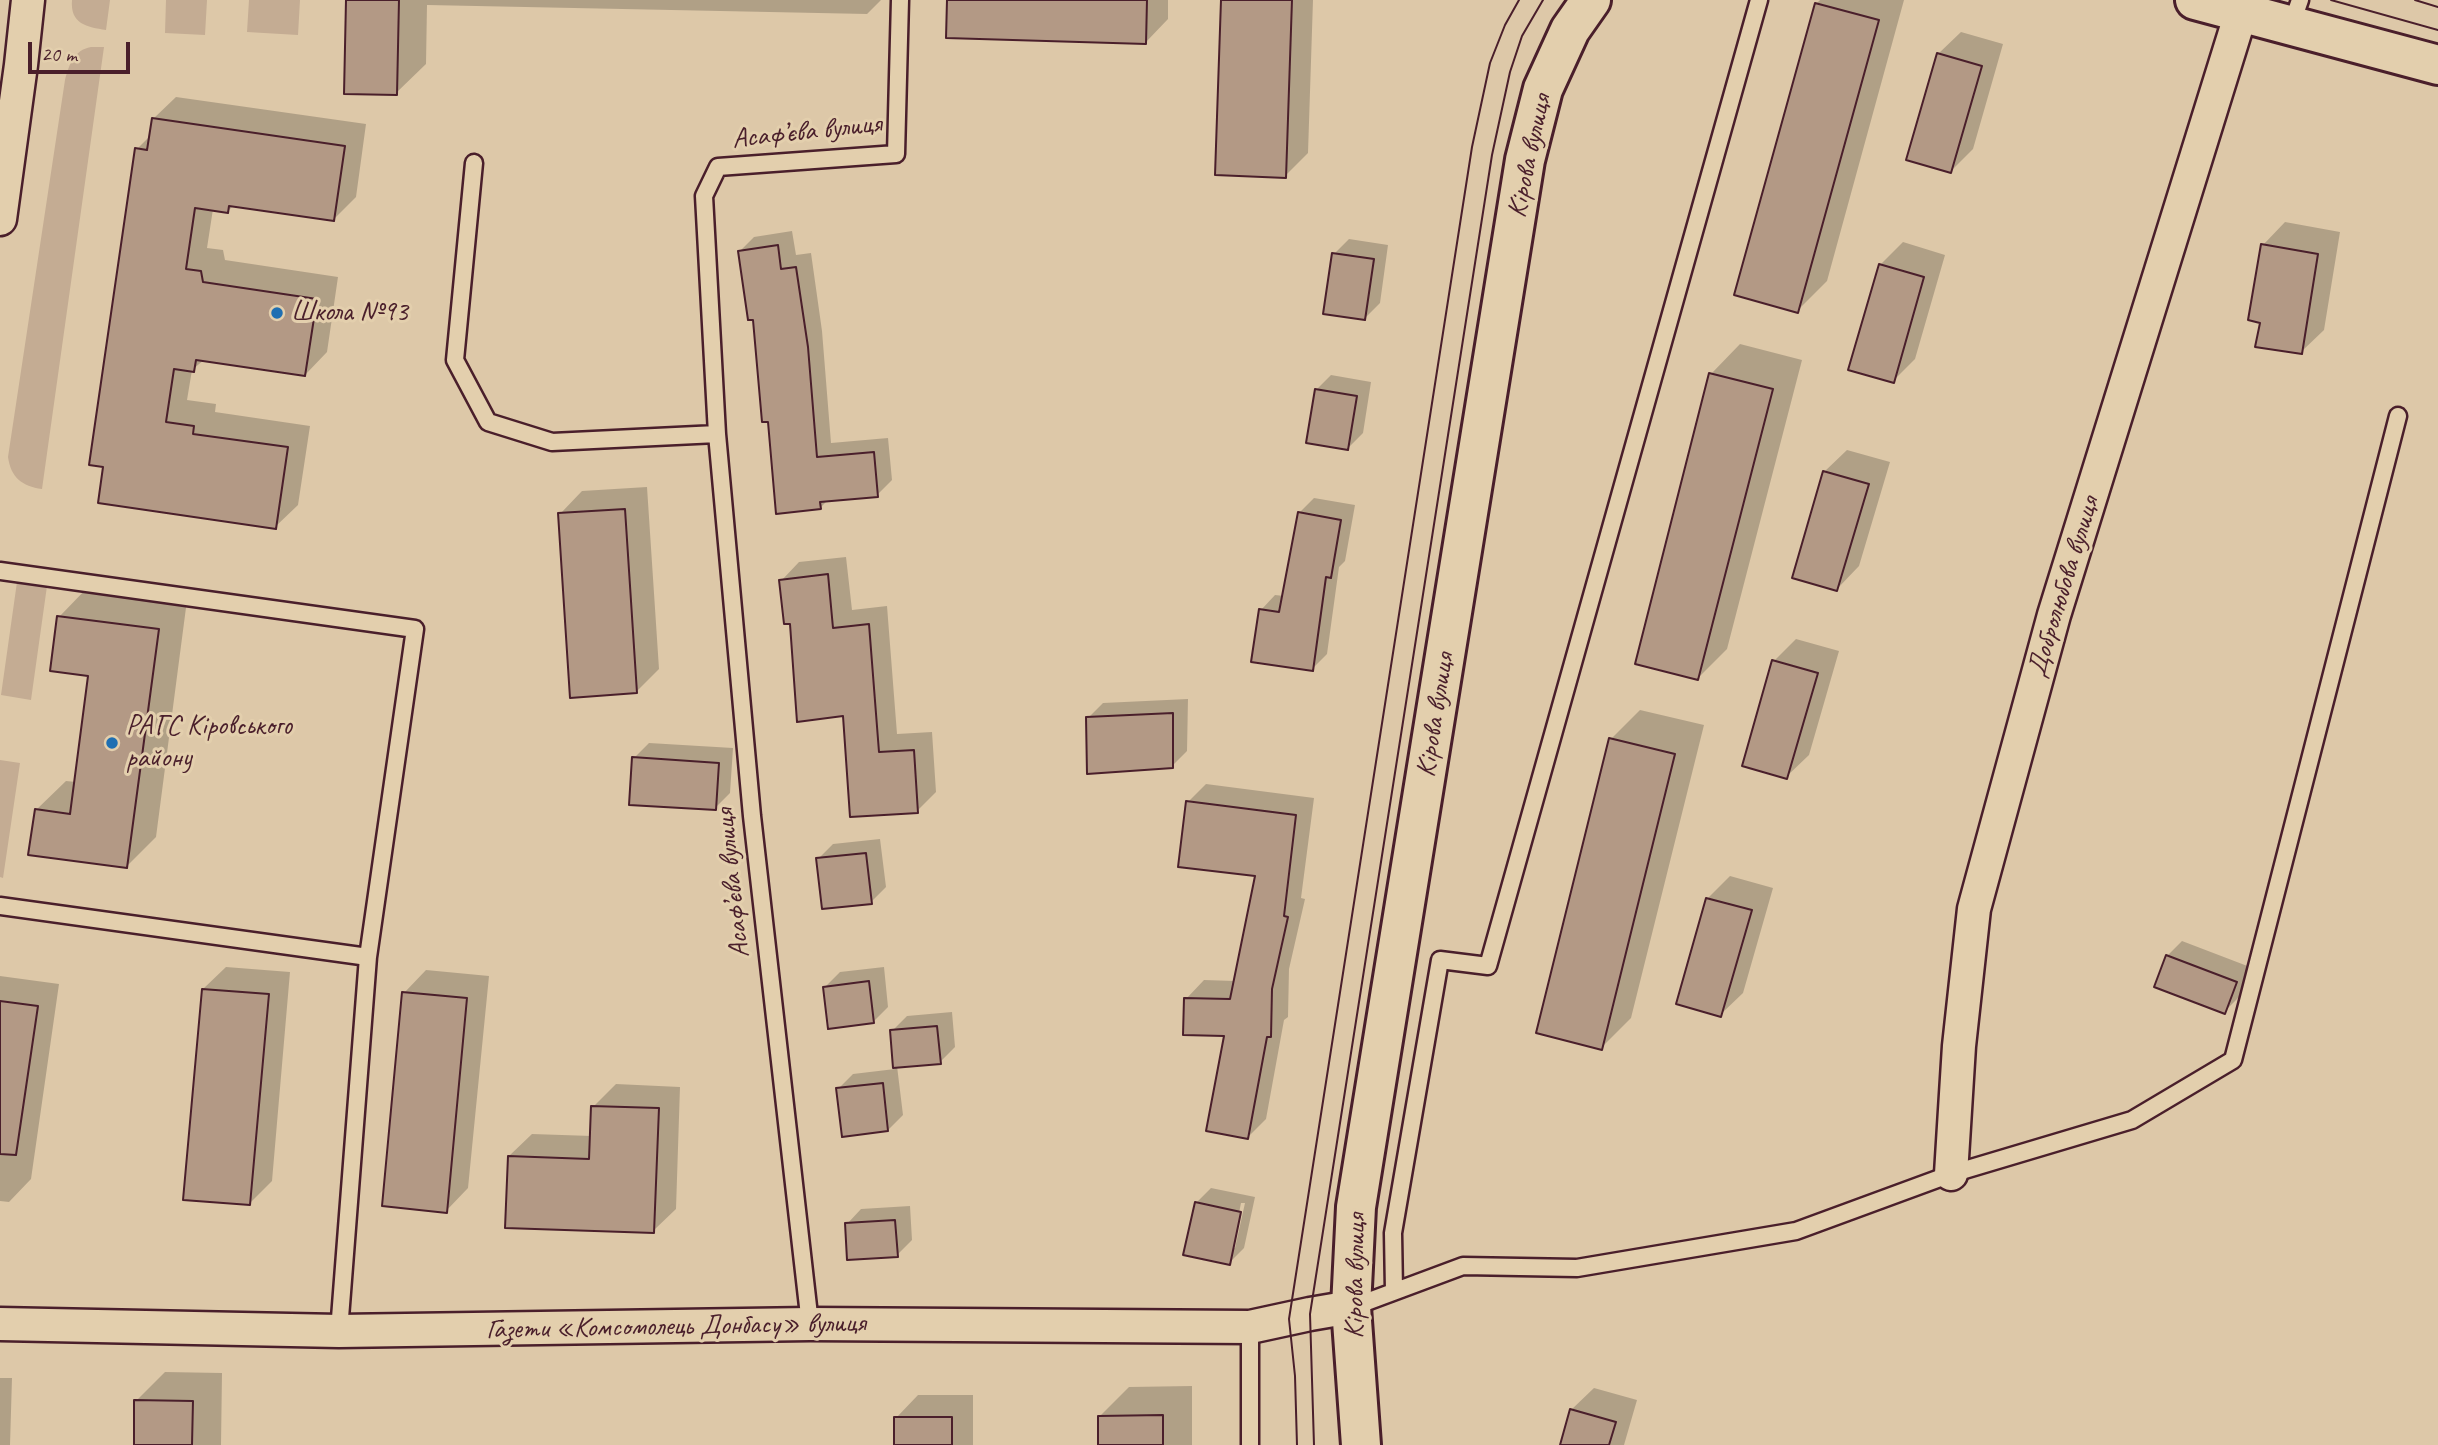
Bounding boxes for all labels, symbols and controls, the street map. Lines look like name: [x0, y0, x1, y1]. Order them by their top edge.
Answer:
scale bar: [32, 28, 133, 72]
text: 20 m: [41, 41, 77, 67]
street label: Кірова вулиця: [1501, 91, 1559, 221]
street label: Асаф’єва вулиця: [731, 107, 883, 157]
place label: Школа №93: [291, 296, 408, 330]
marker: Школа №93: [269, 305, 285, 321]
street label: Добролюбова вулиця: [2021, 493, 2107, 681]
street label: Кірова вулиця: [1410, 650, 1462, 780]
place label: РАГС Кіровського району: [126, 710, 292, 776]
marker: РАГС Кіровського району: [104, 735, 120, 751]
street label: Асаф’єва вулиця: [708, 807, 758, 959]
street label: Кірова вулиця: [1338, 1213, 1374, 1339]
street label: Газети «Комсомолець Донбасу» вулиця: [486, 1307, 866, 1347]

